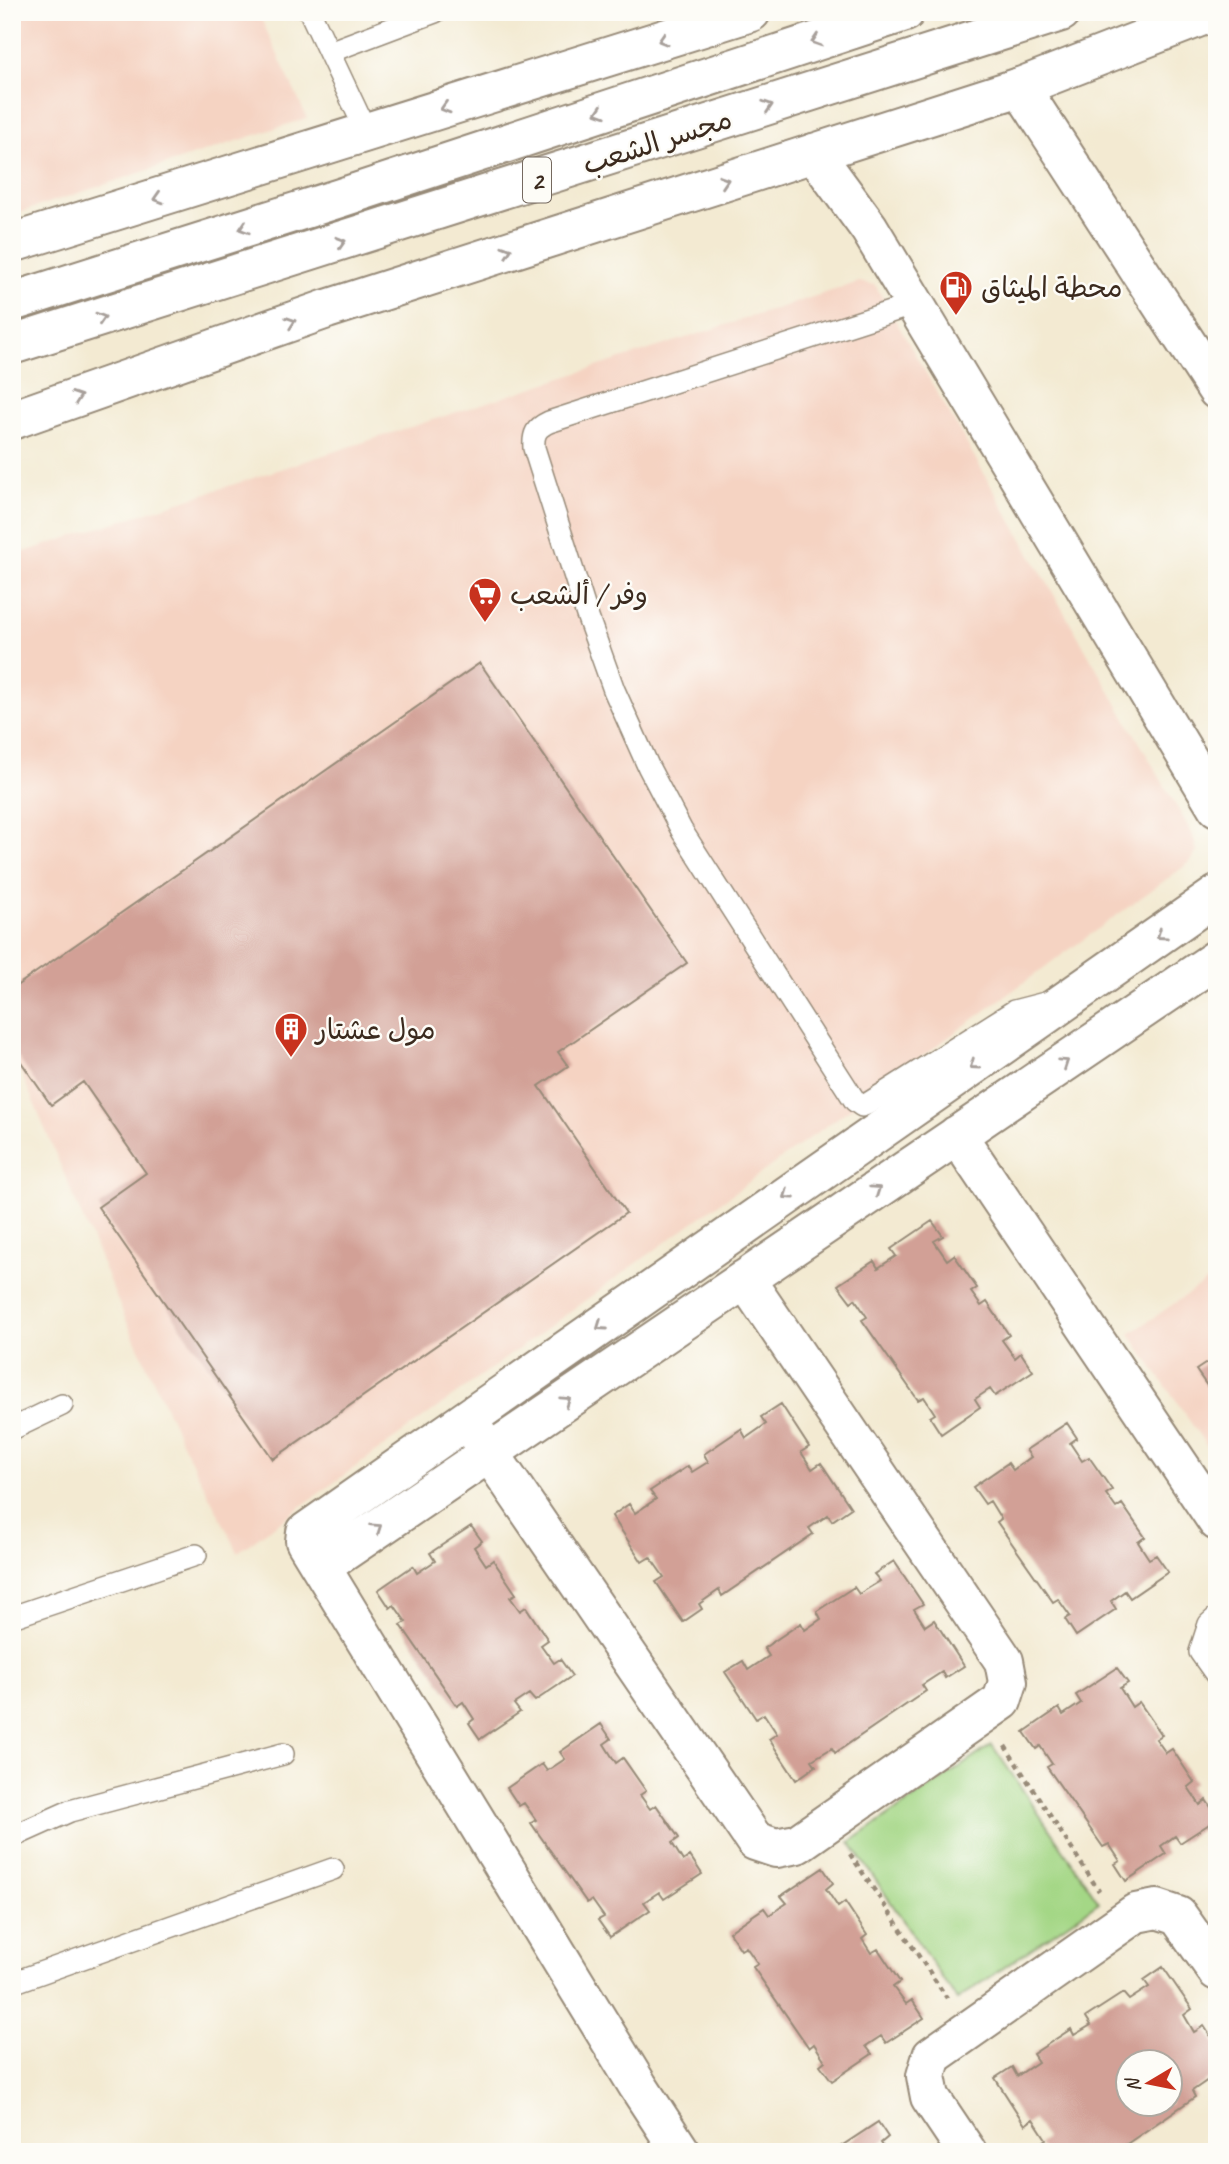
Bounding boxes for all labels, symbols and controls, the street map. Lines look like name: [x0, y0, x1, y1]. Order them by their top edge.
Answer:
one-way arrow: [657, 32, 669, 46]
one-way arrow: [811, 33, 823, 47]
one-way arrow: [440, 100, 452, 115]
one-way arrow: [761, 100, 774, 114]
street label: مجسر الشعب: [578, 101, 736, 182]
one-way arrow: [595, 104, 607, 118]
road number: 2: [523, 158, 551, 202]
one-way arrow: [718, 175, 730, 190]
one-way arrow: [152, 189, 164, 204]
one-way arrow: [239, 220, 251, 235]
one-way arrow: [335, 236, 347, 251]
one-way arrow: [501, 245, 513, 259]
fuel station icon: محطة الميثاق: [937, 268, 975, 317]
place label: محطة الميثاق: [981, 270, 1122, 305]
one-way arrow: [94, 311, 106, 326]
one-way arrow: [285, 316, 297, 330]
one-way arrow: [70, 391, 82, 405]
supermarket icon: وفر / ألشعب: [466, 575, 504, 624]
place label: وفر / ألشعب: [510, 577, 648, 612]
one-way arrow: [1156, 927, 1169, 939]
building icon: مول عشتار: [272, 1010, 310, 1059]
place label: مول عشتار: [314, 1012, 436, 1047]
one-way arrow: [969, 1057, 982, 1069]
one-way arrow: [1056, 1059, 1069, 1071]
one-way arrow: [868, 1186, 881, 1199]
one-way arrow: [783, 1187, 796, 1199]
one-way arrow: [596, 1318, 609, 1330]
one-way arrow: [558, 1397, 571, 1409]
one-way arrow: [370, 1523, 383, 1536]
north arrow: [1114, 2048, 1184, 2118]
text: N: [1120, 2075, 1146, 2094]

